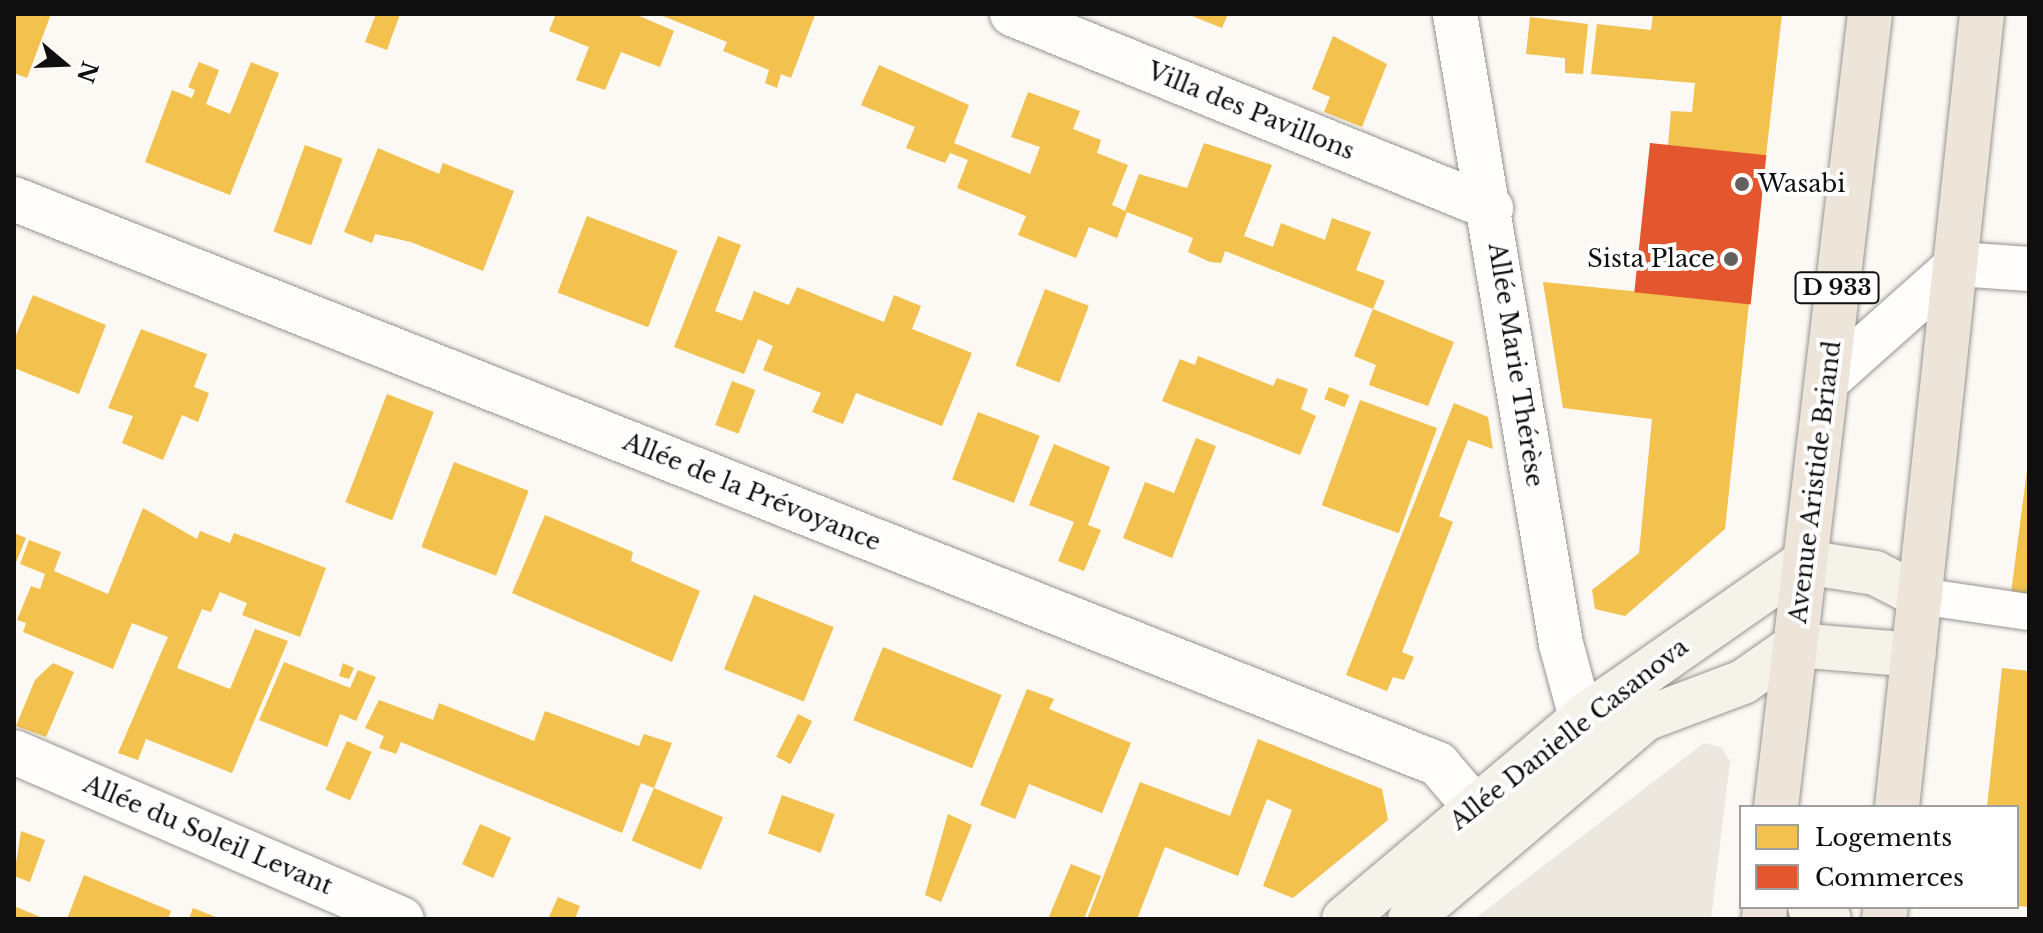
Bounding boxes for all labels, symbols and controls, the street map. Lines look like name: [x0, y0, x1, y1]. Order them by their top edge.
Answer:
north arrow: [24, 24, 104, 104]
street label: Villa des Pavillons: [1143, 56, 1359, 166]
text: N: [71, 58, 103, 86]
place label: Wasabi: [1758, 170, 1845, 198]
marker: Wasabi: [1733, 175, 1751, 193]
street label: Allée Marie Thérèse: [1482, 241, 1550, 489]
place label: Sista Place: [1587, 245, 1715, 273]
marker: Sista Place: [1722, 250, 1740, 268]
road number: D 933: [1793, 270, 1881, 306]
street label: Avenue Aristide Briand: [1783, 339, 1847, 625]
street label: Allée de la Prévoyance: [619, 427, 885, 557]
street label: Allée Danielle Casanova: [1444, 632, 1694, 836]
street label: Allée du Soleil Levant: [79, 769, 337, 901]
legend: [1739, 805, 2019, 909]
text: Logements: [1815, 823, 1952, 852]
text: Commerces: [1815, 863, 1964, 892]

